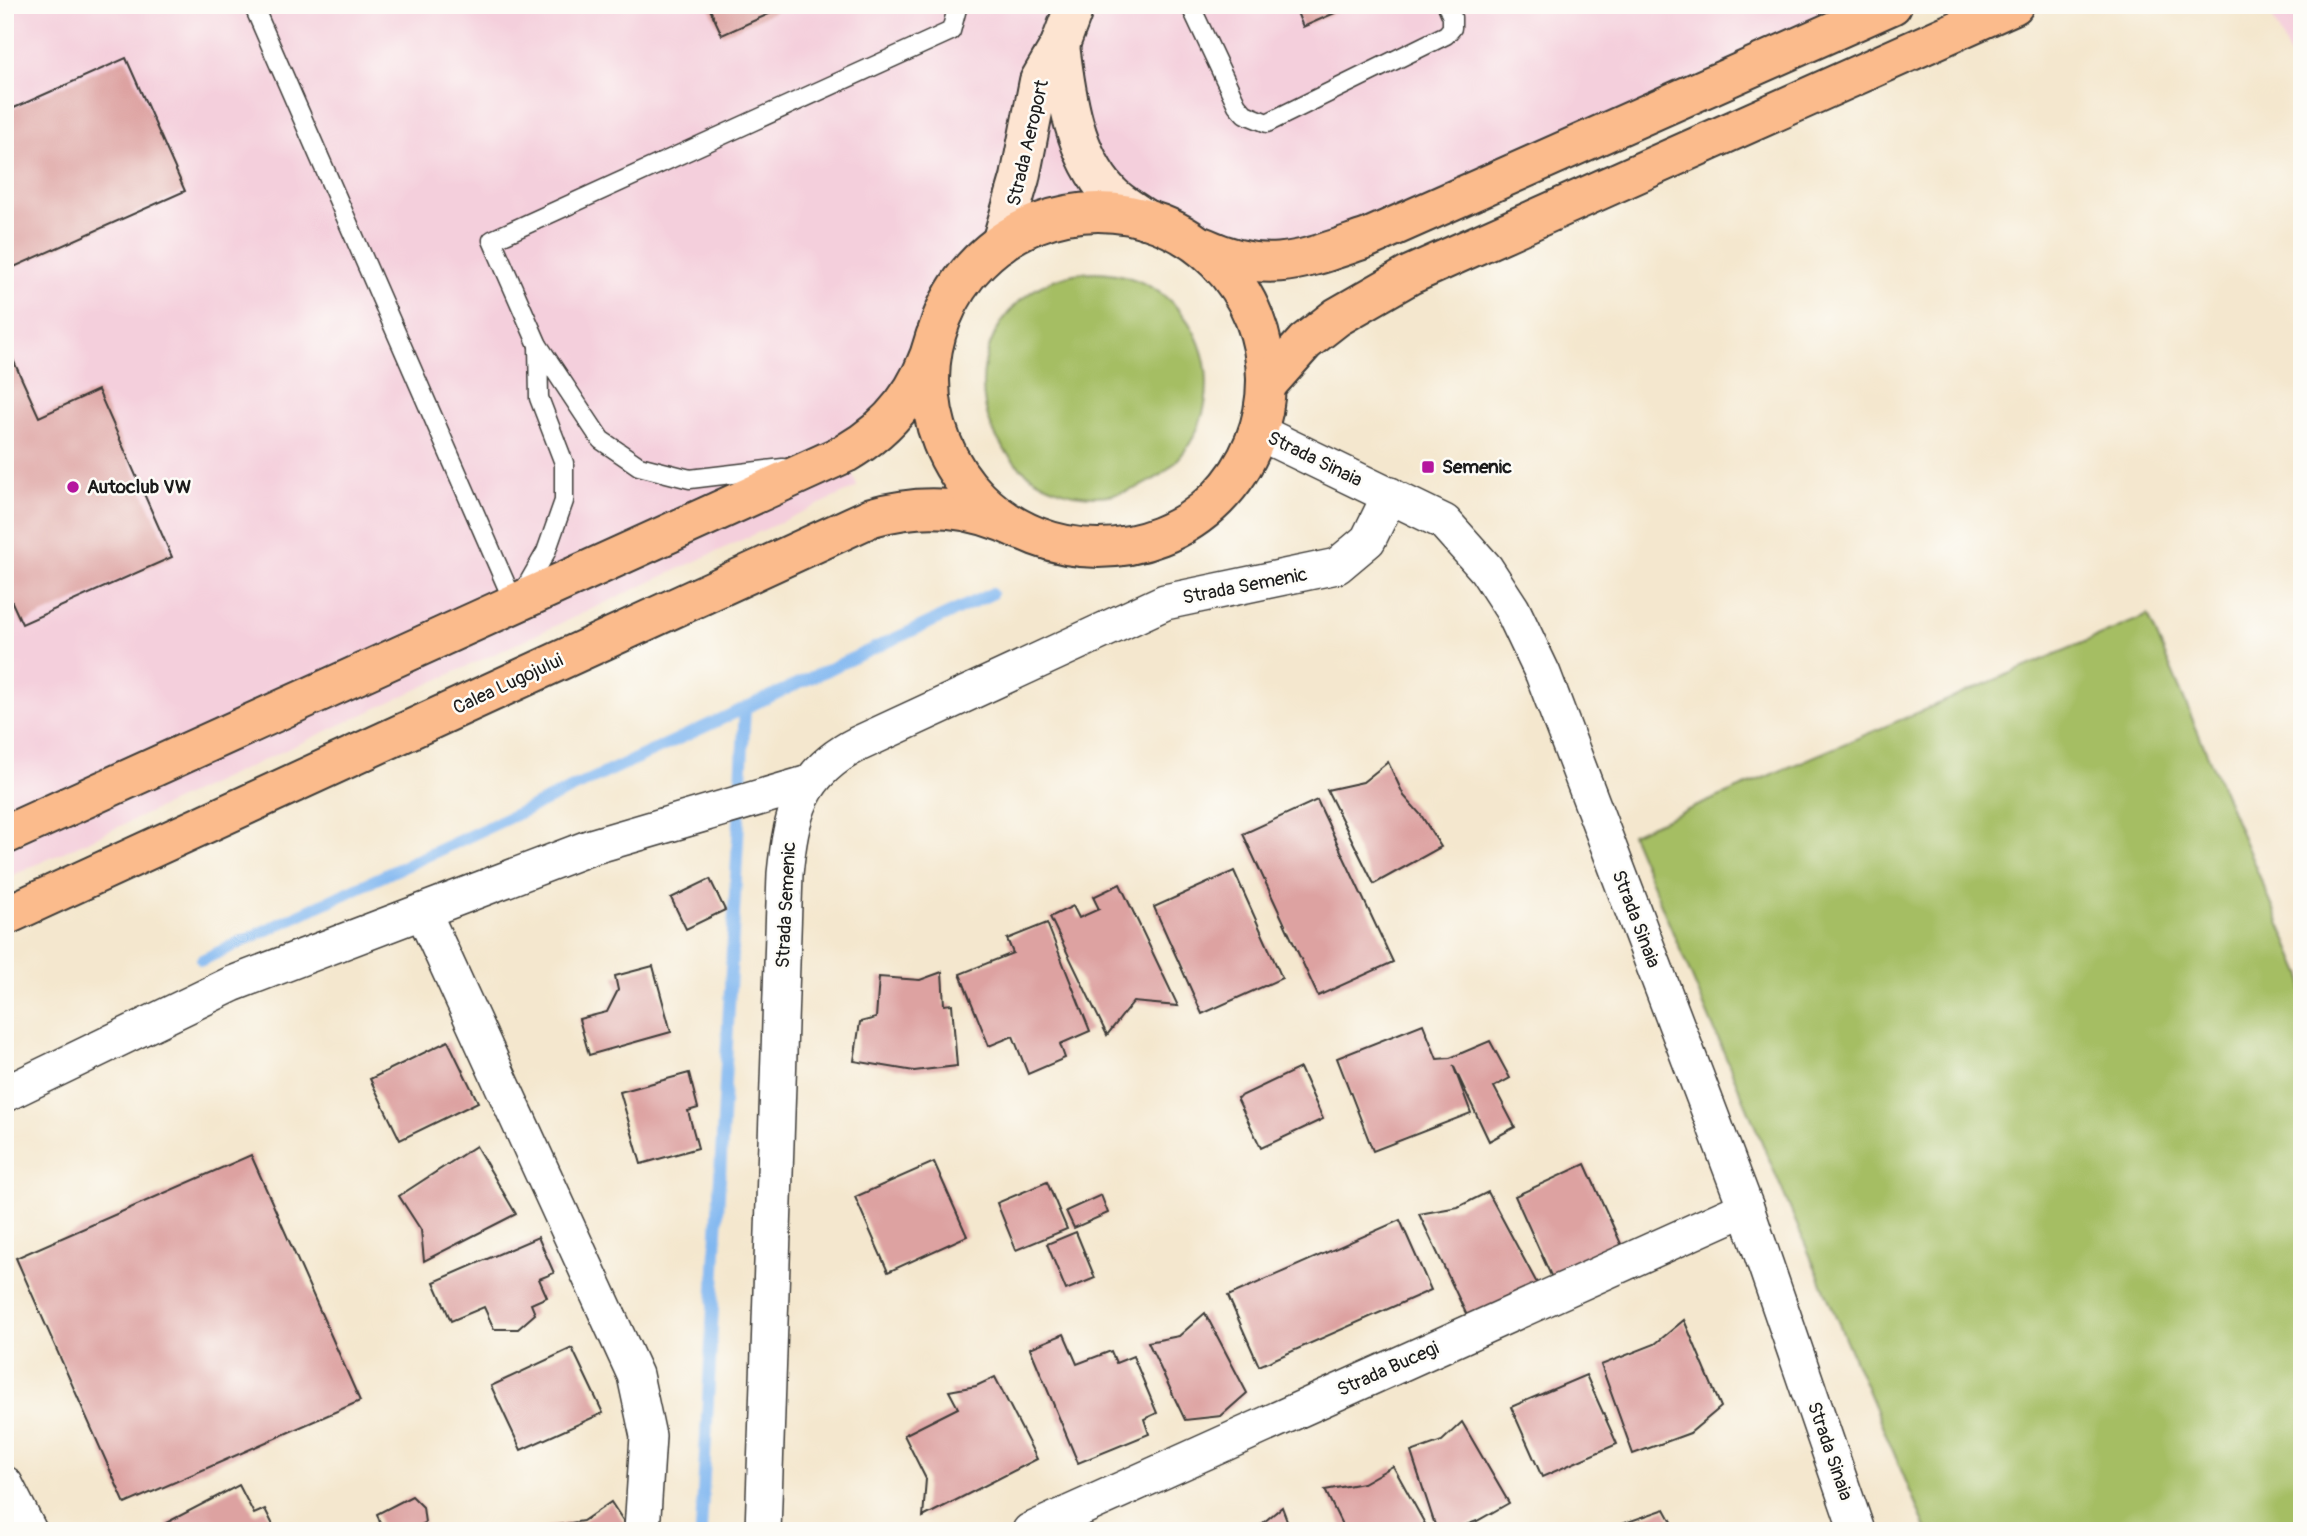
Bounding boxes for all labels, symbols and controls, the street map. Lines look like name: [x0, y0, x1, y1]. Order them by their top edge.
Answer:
street label: Strada Aeroport: [1002, 77, 1054, 208]
street label: Strada Sinaia: [1264, 426, 1367, 492]
place label: Semenic: [1442, 455, 1512, 479]
marker: Semenic: [1420, 459, 1436, 475]
place label: Autoclub VW: [87, 475, 191, 499]
marker: Autoclub VW: [65, 479, 81, 495]
street label: Strada Semenic: [1181, 562, 1310, 610]
street label: Calea Lugojului: [449, 648, 567, 720]
street label: Strada Semenic: [771, 841, 801, 969]
street label: Strada Sinaia: [1606, 867, 1666, 971]
street label: Strada Bucegi: [1333, 1336, 1443, 1402]
street label: Strada Sinaia: [1802, 1399, 1858, 1504]

